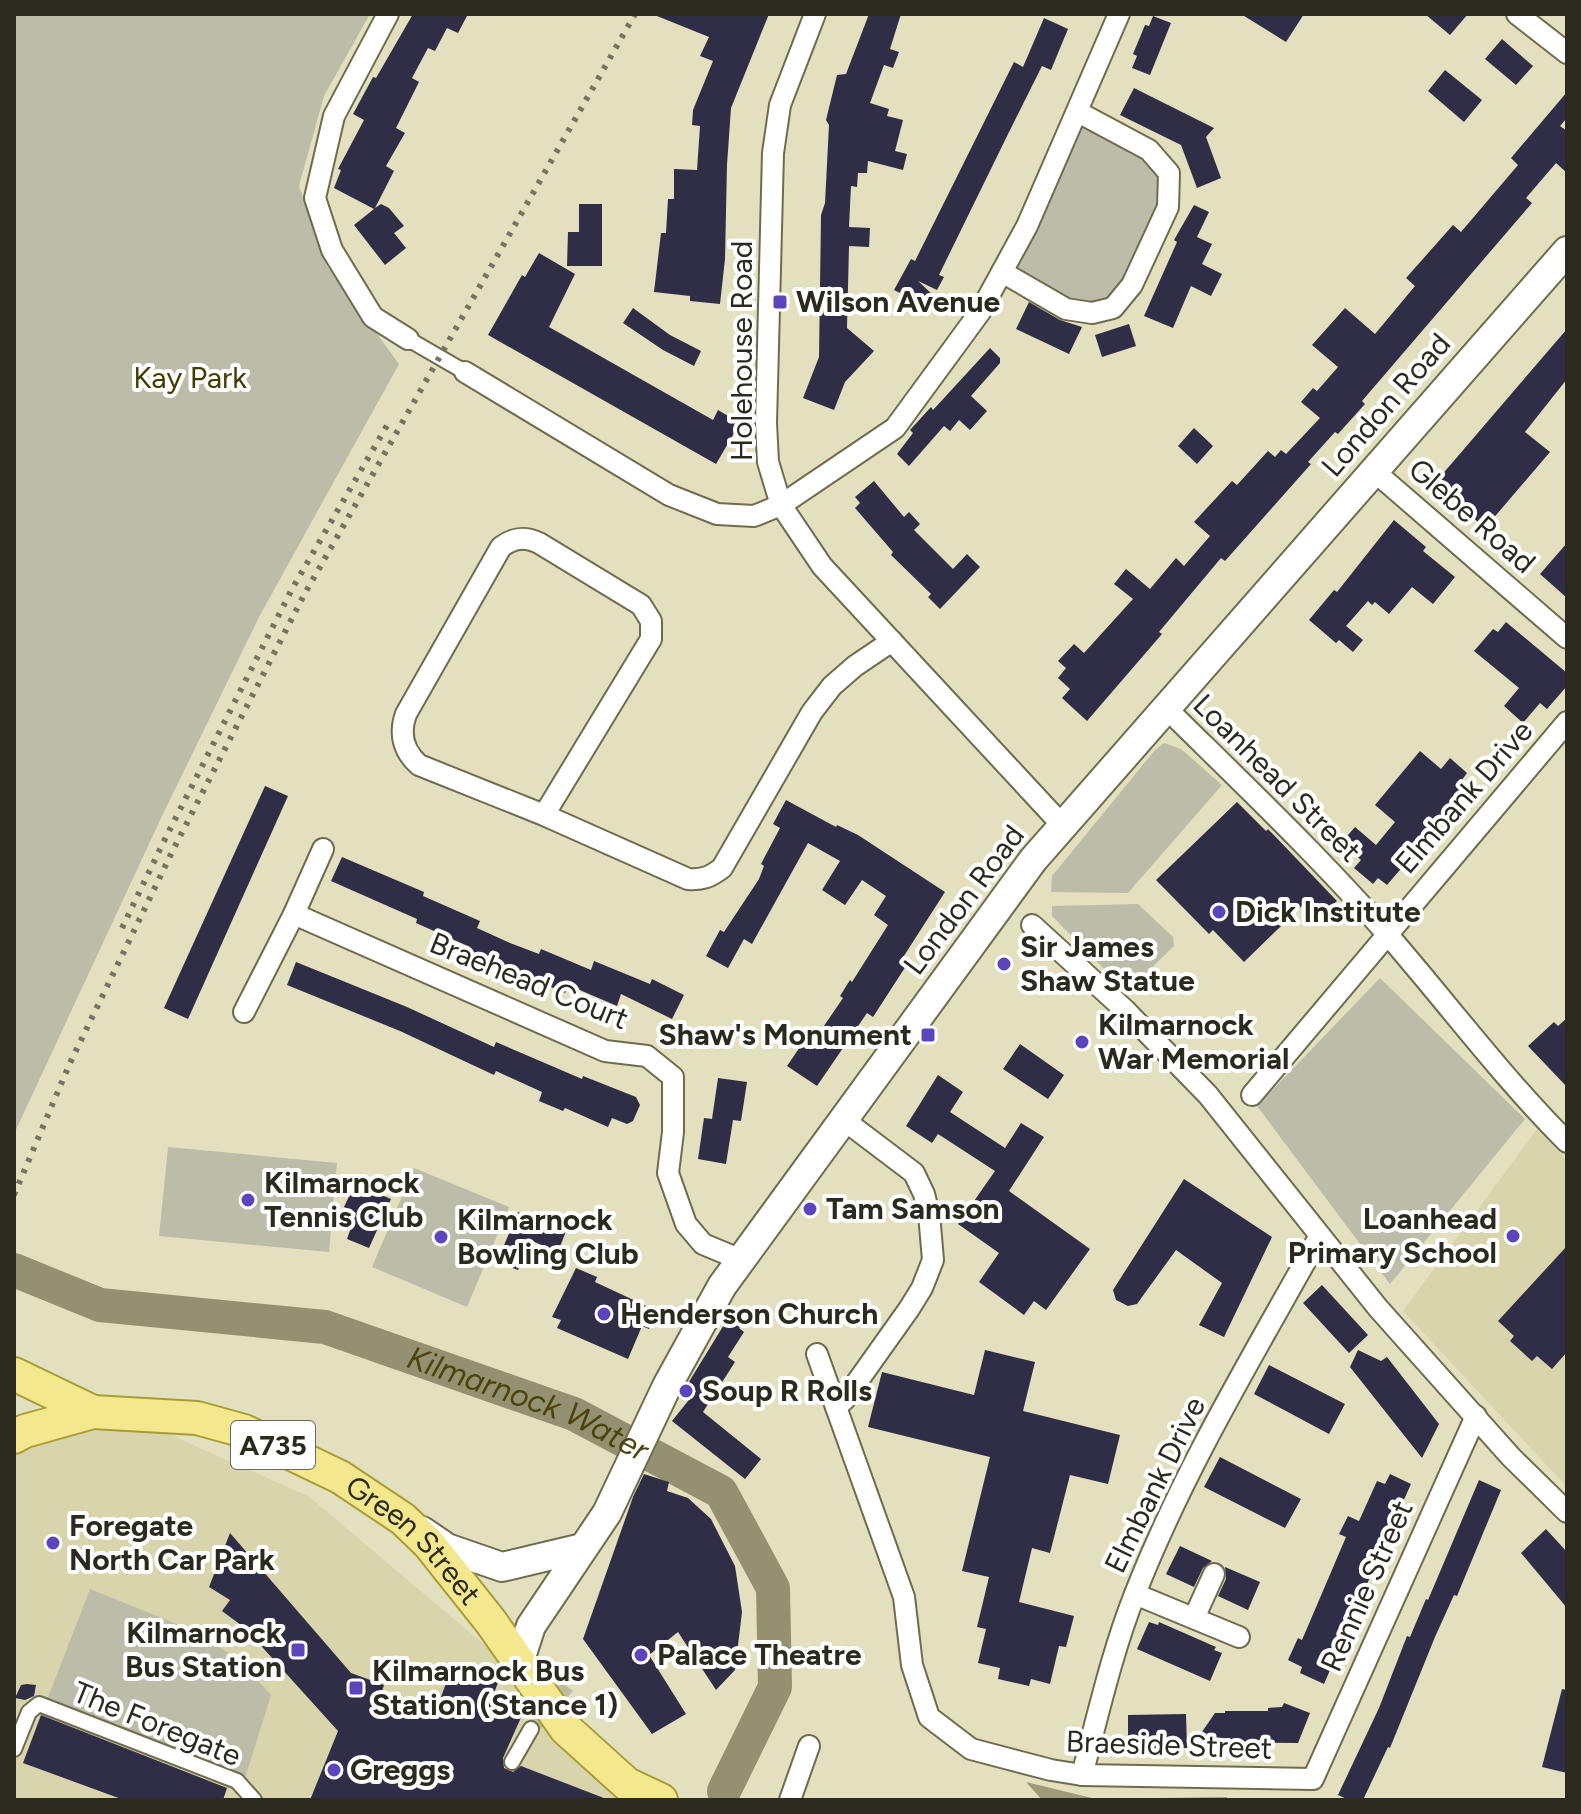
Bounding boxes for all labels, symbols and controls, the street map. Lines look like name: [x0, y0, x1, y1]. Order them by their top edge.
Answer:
street label: Holehouse Road: [723, 241, 760, 461]
place label: Wilson Avenue: [796, 283, 1000, 320]
marker: Wilson Avenue: [771, 293, 789, 311]
street label: London Road: [1313, 325, 1458, 484]
park label: Kay Park: [133, 359, 247, 396]
street label: Glebe Road: [1401, 450, 1543, 581]
street label: Loanhead Street: [1186, 686, 1369, 869]
street label: Elmbank Drive: [1387, 713, 1540, 881]
street label: London Road: [895, 818, 1032, 982]
place label: Dick Institute: [1235, 893, 1421, 930]
marker: Dick Institute: [1210, 903, 1228, 921]
street label: Braehead Court: [425, 924, 634, 1037]
place label: Sir James Shaw Statue: [1020, 928, 1195, 999]
marker: Sir James Shaw Statue: [995, 955, 1013, 973]
place label: Kilmarnock War Memorial: [1098, 1006, 1289, 1077]
place label: Shaw's Monument: [659, 1016, 912, 1053]
marker: Shaw's Monument: [919, 1026, 937, 1044]
marker: Kilmarnock War Memorial: [1073, 1033, 1091, 1051]
place label: Kilmarnock Tennis Club: [264, 1164, 423, 1235]
place label: Tam Samson: [826, 1190, 1000, 1227]
marker: Kilmarnock Tennis Club: [239, 1191, 257, 1209]
marker: Tam Samson: [801, 1200, 819, 1218]
place label: Loanhead Primary School: [1288, 1200, 1497, 1271]
place label: Kilmarnock Bowling Club: [457, 1201, 639, 1272]
marker: Loanhead Primary School: [1504, 1227, 1522, 1245]
marker: Kilmarnock Bowling Club: [432, 1228, 450, 1246]
place label: Henderson Church: [620, 1295, 878, 1332]
marker: Henderson Church: [595, 1305, 613, 1323]
water label: Kilmarnock Water: [402, 1338, 656, 1470]
place label: Soup R Rolls: [702, 1372, 872, 1409]
marker: Soup R Rolls: [677, 1382, 695, 1400]
street label: Elmbank Drive: [1096, 1391, 1213, 1579]
road number: A735: [231, 1421, 315, 1469]
street label: Green Street: [339, 1467, 489, 1612]
street label: Rennie Street: [1312, 1495, 1421, 1677]
place label: Foregate North Car Park: [69, 1507, 275, 1578]
marker: Foregate North Car Park: [44, 1534, 62, 1552]
place label: Kilmarnock Bus Station: [125, 1614, 282, 1685]
place label: Palace Theatre: [657, 1636, 862, 1673]
marker: Kilmarnock Bus Station: [289, 1641, 307, 1659]
marker: Palace Theatre: [632, 1646, 650, 1664]
place label: Kilmarnock Bus Station (Stance 1): [372, 1652, 618, 1723]
street label: The Foregate: [68, 1673, 246, 1774]
marker: Kilmarnock Bus Station (Stance 1): [347, 1679, 365, 1697]
street label: Braeside Street: [1065, 1722, 1273, 1767]
place label: Greggs: [350, 1751, 450, 1788]
marker: Greggs: [325, 1761, 343, 1779]

